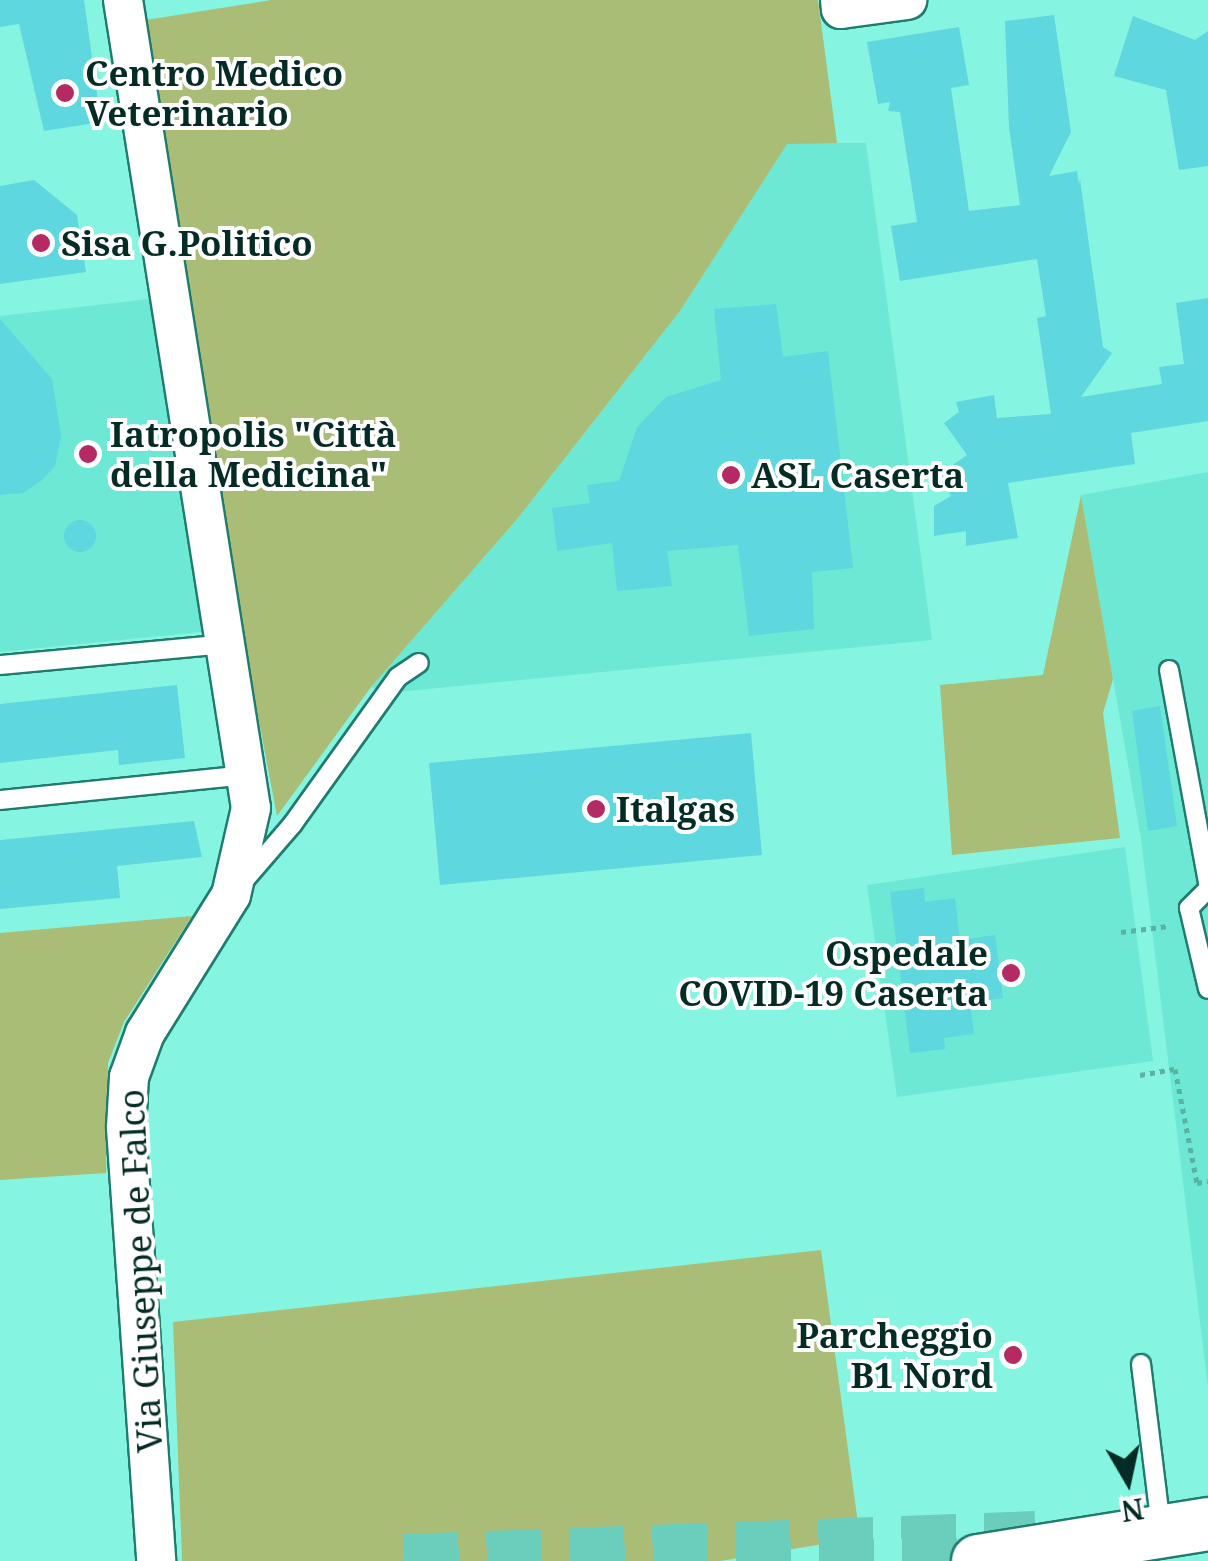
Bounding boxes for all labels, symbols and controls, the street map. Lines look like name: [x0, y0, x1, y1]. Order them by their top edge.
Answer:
place label: Centro Medico Veterinario: [85, 52, 343, 134]
marker: Centro Medico Veterinario: [54, 82, 76, 104]
place label: Sisa G.Politico: [61, 222, 313, 264]
marker: Sisa G.Politico: [30, 232, 52, 254]
place label: Iatropolis "Città della Medicina": [110, 413, 397, 495]
marker: Iatropolis "Città della Medicina": [75, 441, 101, 467]
place label: ASL Caserta: [751, 454, 964, 496]
marker: ASL Caserta: [720, 464, 742, 486]
place label: Italgas: [616, 788, 735, 830]
marker: Italgas: [585, 798, 607, 820]
place label: Ospedale COVID-19 Caserta: [678, 932, 988, 1014]
marker: Ospedale COVID-19 Caserta: [998, 960, 1024, 986]
street label: Via Giuseppe de Falco: [110, 1088, 170, 1454]
place label: Parcheggio B1 Nord: [797, 1314, 993, 1396]
marker: Parcheggio B1 Nord: [1002, 1344, 1024, 1366]
north arrow: [1078, 1431, 1178, 1531]
text: N: [1119, 1490, 1147, 1531]

